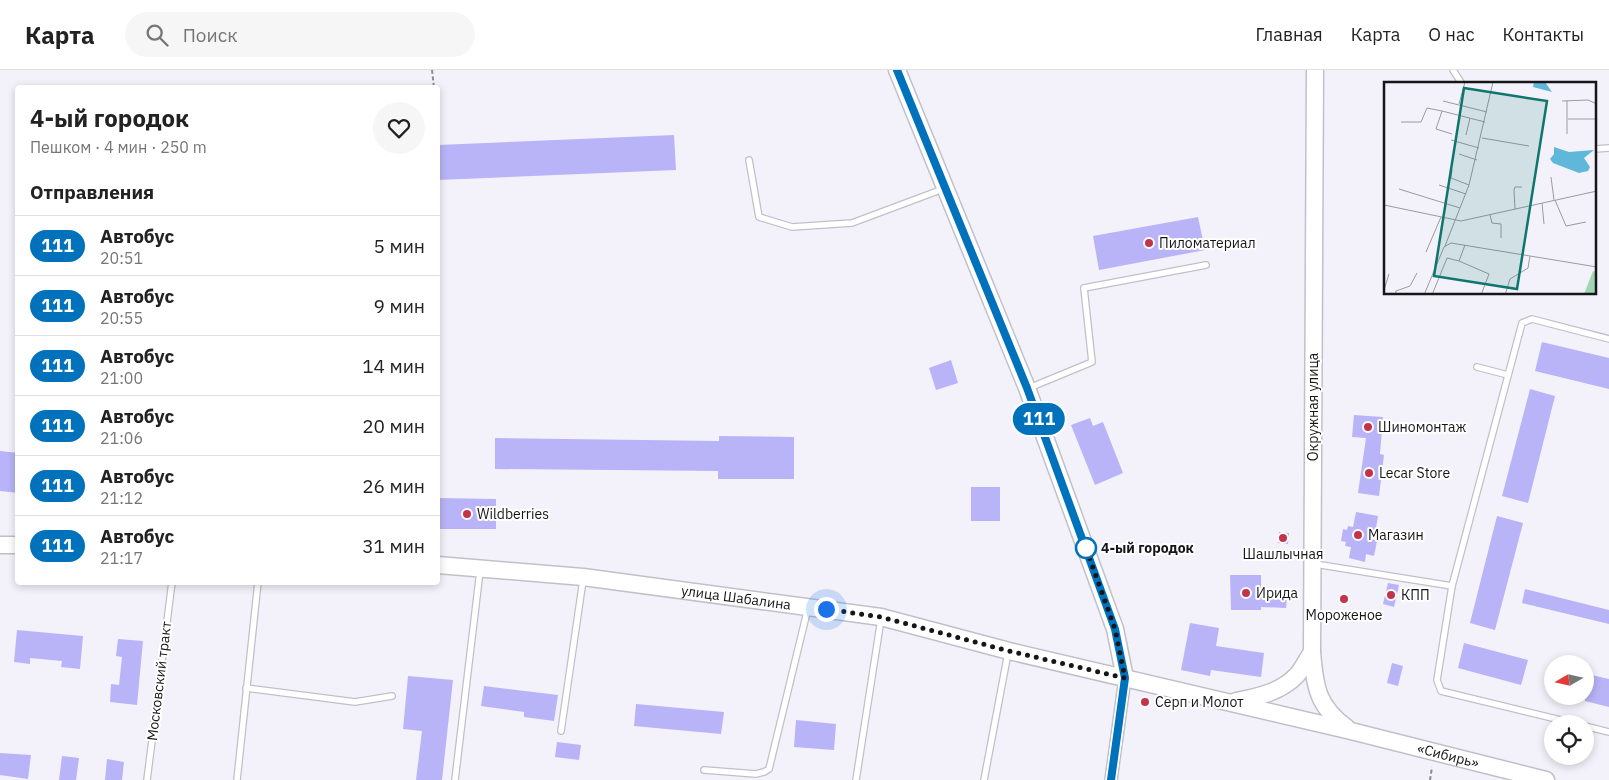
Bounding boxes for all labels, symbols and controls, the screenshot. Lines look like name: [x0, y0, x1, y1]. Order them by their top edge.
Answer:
search box: [125, 12, 475, 57]
text: Карта: [25, 19, 95, 51]
icon: search: [143, 21, 171, 49]
text: Поиск: [183, 23, 238, 47]
text: Главная: [1255, 23, 1323, 46]
text: Карта: [1351, 23, 1400, 46]
text: О нас: [1428, 23, 1475, 46]
text: Контакты: [1503, 23, 1584, 46]
inset map: [1384, 82, 1596, 295]
text: 4-ый городок: [30, 102, 189, 134]
button: heart: [373, 102, 425, 154]
text: Пешком · 4 мин · 250 m: [30, 137, 207, 157]
text: Отправления: [30, 180, 154, 204]
text: Автобус: [100, 224, 174, 248]
text: 111: [41, 234, 74, 257]
text: 5 мин: [374, 234, 425, 258]
place label: Пиломатериал: [1159, 234, 1256, 252]
marker: Пиломатериал: [1143, 237, 1155, 249]
text: 20:51: [100, 248, 143, 268]
text: Автобус: [100, 284, 174, 308]
text: 111: [41, 294, 74, 317]
text: 9 мин: [374, 294, 425, 318]
text: 20:55: [100, 308, 143, 328]
text: Автобус: [100, 344, 174, 368]
street label: Окружная улица: [1304, 352, 1322, 461]
text: 111: [41, 354, 74, 377]
text: 14 мин: [362, 354, 425, 378]
text: 21:00: [100, 368, 143, 388]
line badge: 111: [1010, 403, 1068, 435]
text: Автобус: [100, 404, 174, 428]
text: 111: [1023, 407, 1055, 430]
text: 111: [41, 414, 74, 437]
text: 20 мин: [362, 414, 425, 438]
place label: Шиномонтаж: [1378, 418, 1466, 436]
marker: Шиномонтаж: [1362, 421, 1374, 433]
text: 21:06: [100, 428, 143, 448]
text: Автобус: [100, 464, 174, 488]
place label: Lecar Store: [1379, 464, 1450, 482]
marker: Lecar Store: [1363, 467, 1375, 479]
text: 111: [41, 474, 74, 497]
text: 26 мин: [362, 474, 425, 498]
text: 21:12: [100, 488, 143, 508]
place label: Wildberries: [477, 505, 549, 523]
marker: Wildberries: [461, 508, 473, 520]
text: Автобус: [100, 524, 174, 548]
place label: Магазин: [1368, 526, 1424, 544]
marker: Магазин: [1352, 529, 1364, 541]
marker: Шашлычная: [1277, 532, 1289, 544]
text: 111: [41, 534, 74, 557]
text: 31 мин: [362, 534, 425, 558]
marker: 4-ый городок: [1075, 537, 1097, 559]
place label: 4-ый городок: [1101, 539, 1194, 557]
place label: Шашлычная: [1243, 545, 1323, 563]
text: 21:17: [100, 548, 143, 568]
street label: улица Шабалина: [680, 581, 793, 614]
place label: Ирида: [1256, 584, 1299, 602]
place label: КПП: [1401, 586, 1430, 604]
marker: Ирида: [1240, 587, 1252, 599]
marker: КПП: [1385, 589, 1397, 601]
marker: Мороженое: [1338, 593, 1350, 605]
your location: [814, 597, 839, 622]
place label: Мороженое: [1306, 606, 1383, 624]
street label: Московский тракт: [143, 620, 175, 742]
north arrow: [1544, 655, 1594, 705]
map controls: [1544, 655, 1594, 765]
place label: Серп и Молот: [1155, 693, 1244, 711]
marker: Серп и Молот: [1139, 696, 1151, 708]
button: locate: [1544, 715, 1594, 765]
street label: «Сибирь»: [1415, 739, 1481, 772]

